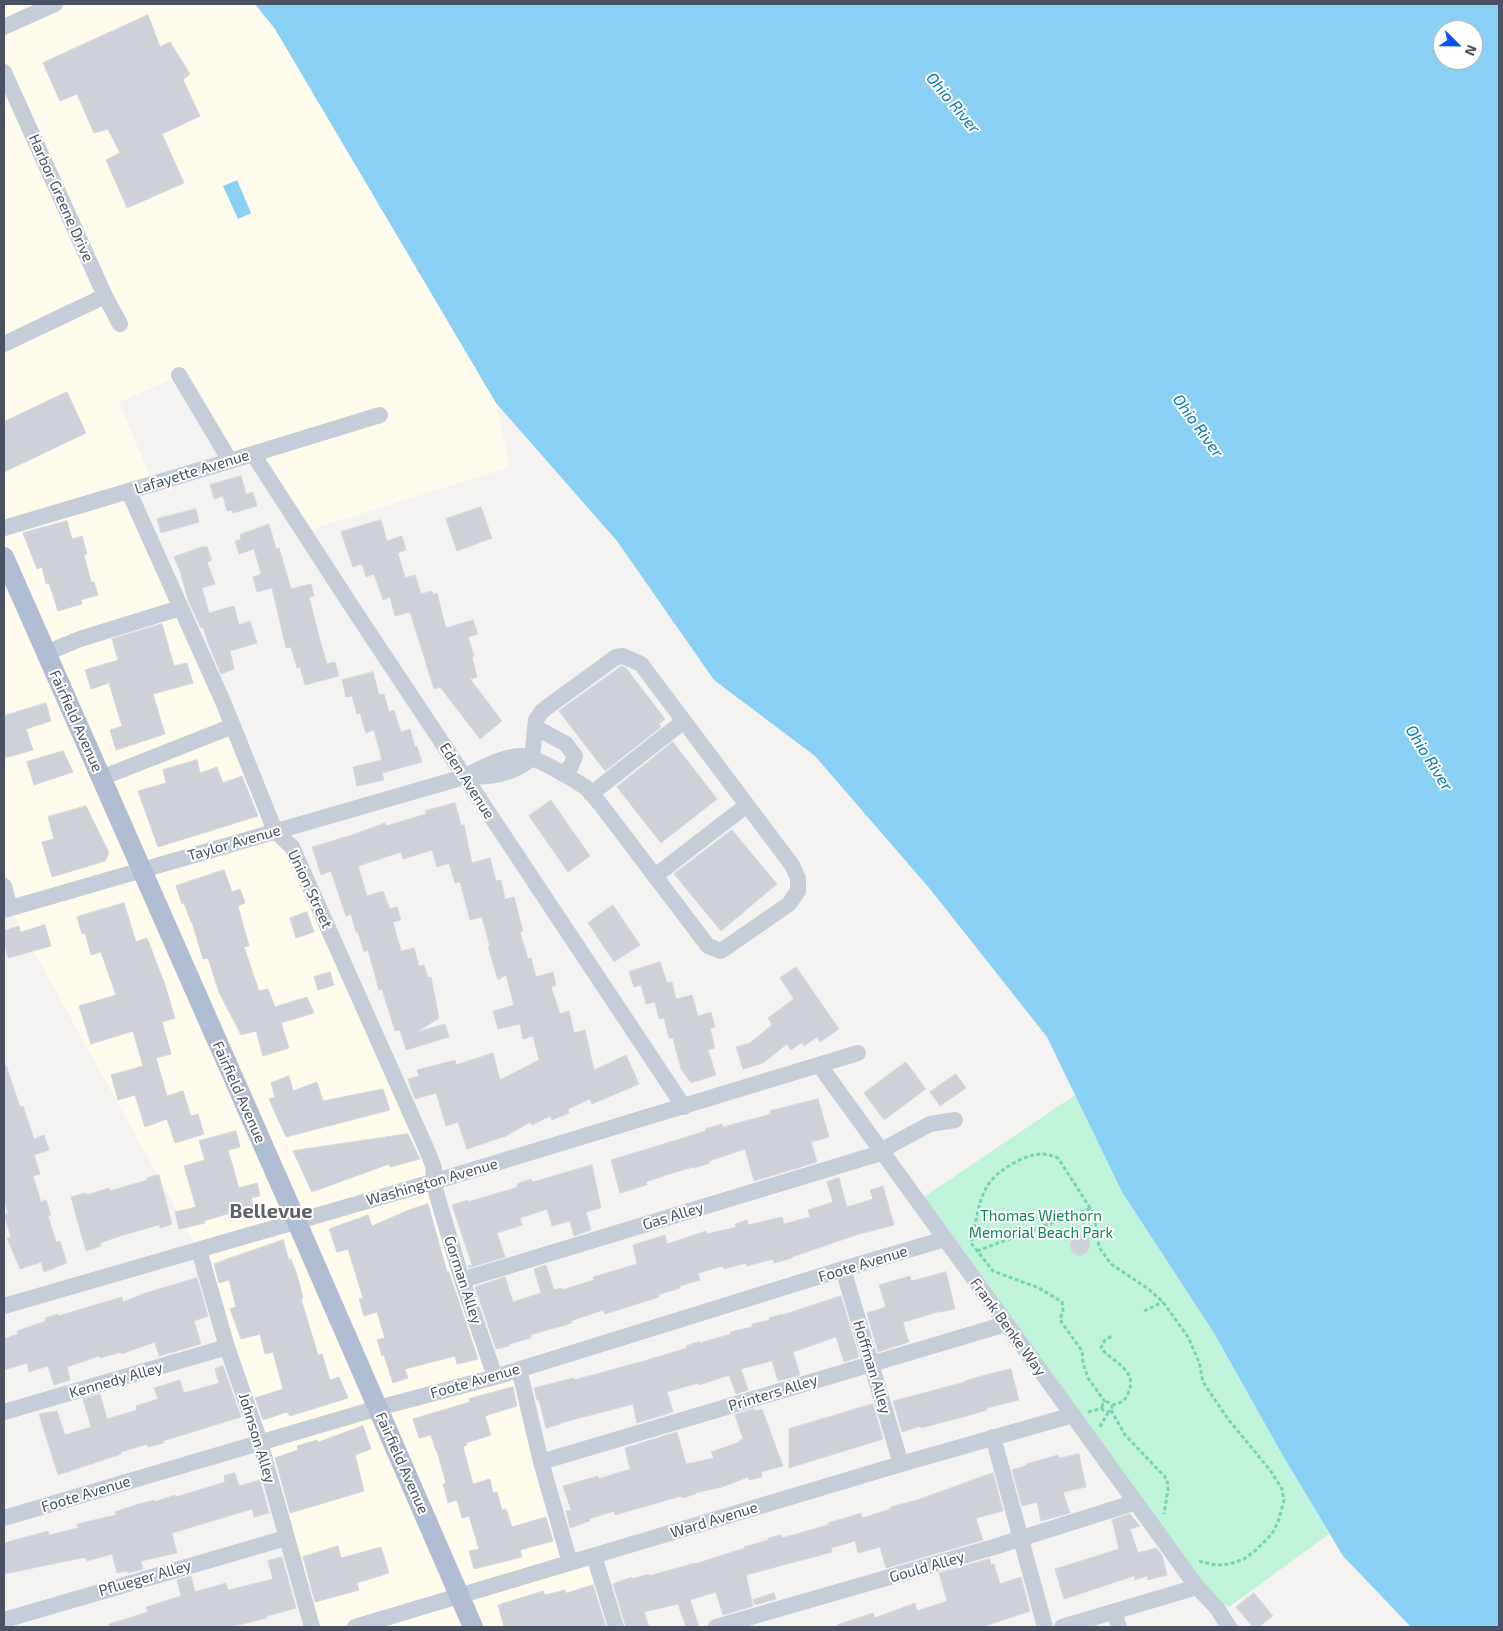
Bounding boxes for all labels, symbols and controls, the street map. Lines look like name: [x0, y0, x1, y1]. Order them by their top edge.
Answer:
north arrow: [1433, 20, 1483, 70]
text: N: [1462, 43, 1481, 59]
water label: Ohio River: [922, 69, 984, 137]
street label: Harbor Greene Drive: [25, 131, 97, 265]
water label: Ohio River: [1169, 391, 1227, 461]
street label: Lafayette Avenue: [133, 446, 251, 498]
street label: Fairfield Avenue: [46, 667, 106, 775]
water label: Ohio River: [1401, 722, 1457, 794]
street label: Eden Avenue: [436, 739, 498, 823]
street label: Taylor Avenue: [185, 821, 283, 865]
street label: Union Street: [284, 847, 336, 931]
street label: Fairfield Avenue: [209, 1038, 269, 1146]
street label: Washington Avenue: [364, 1155, 500, 1209]
street label: Gas Alley: [640, 1198, 706, 1234]
district label: Bellevue: [230, 1199, 312, 1223]
park label: Thomas Wiethorn Memorial Beach Park: [969, 1207, 1113, 1242]
street label: Gorman Alley: [440, 1234, 486, 1326]
street label: Foote Avenue: [816, 1242, 910, 1286]
street label: Frank Benke Way: [966, 1274, 1050, 1380]
street label: Hoffman Alley: [849, 1318, 895, 1416]
street label: Kennedy Alley: [67, 1358, 165, 1402]
street label: Foote Avenue: [428, 1360, 522, 1402]
street label: Printers Alley: [726, 1371, 820, 1415]
street label: Johnson Alley: [235, 1391, 279, 1485]
street label: Fairfield Avenue: [372, 1409, 432, 1517]
street label: Foote Avenue: [39, 1472, 133, 1516]
street label: Ward Avenue: [668, 1498, 760, 1542]
street label: Gould Alley: [887, 1548, 967, 1586]
street label: Pflueger Alley: [97, 1556, 193, 1600]

